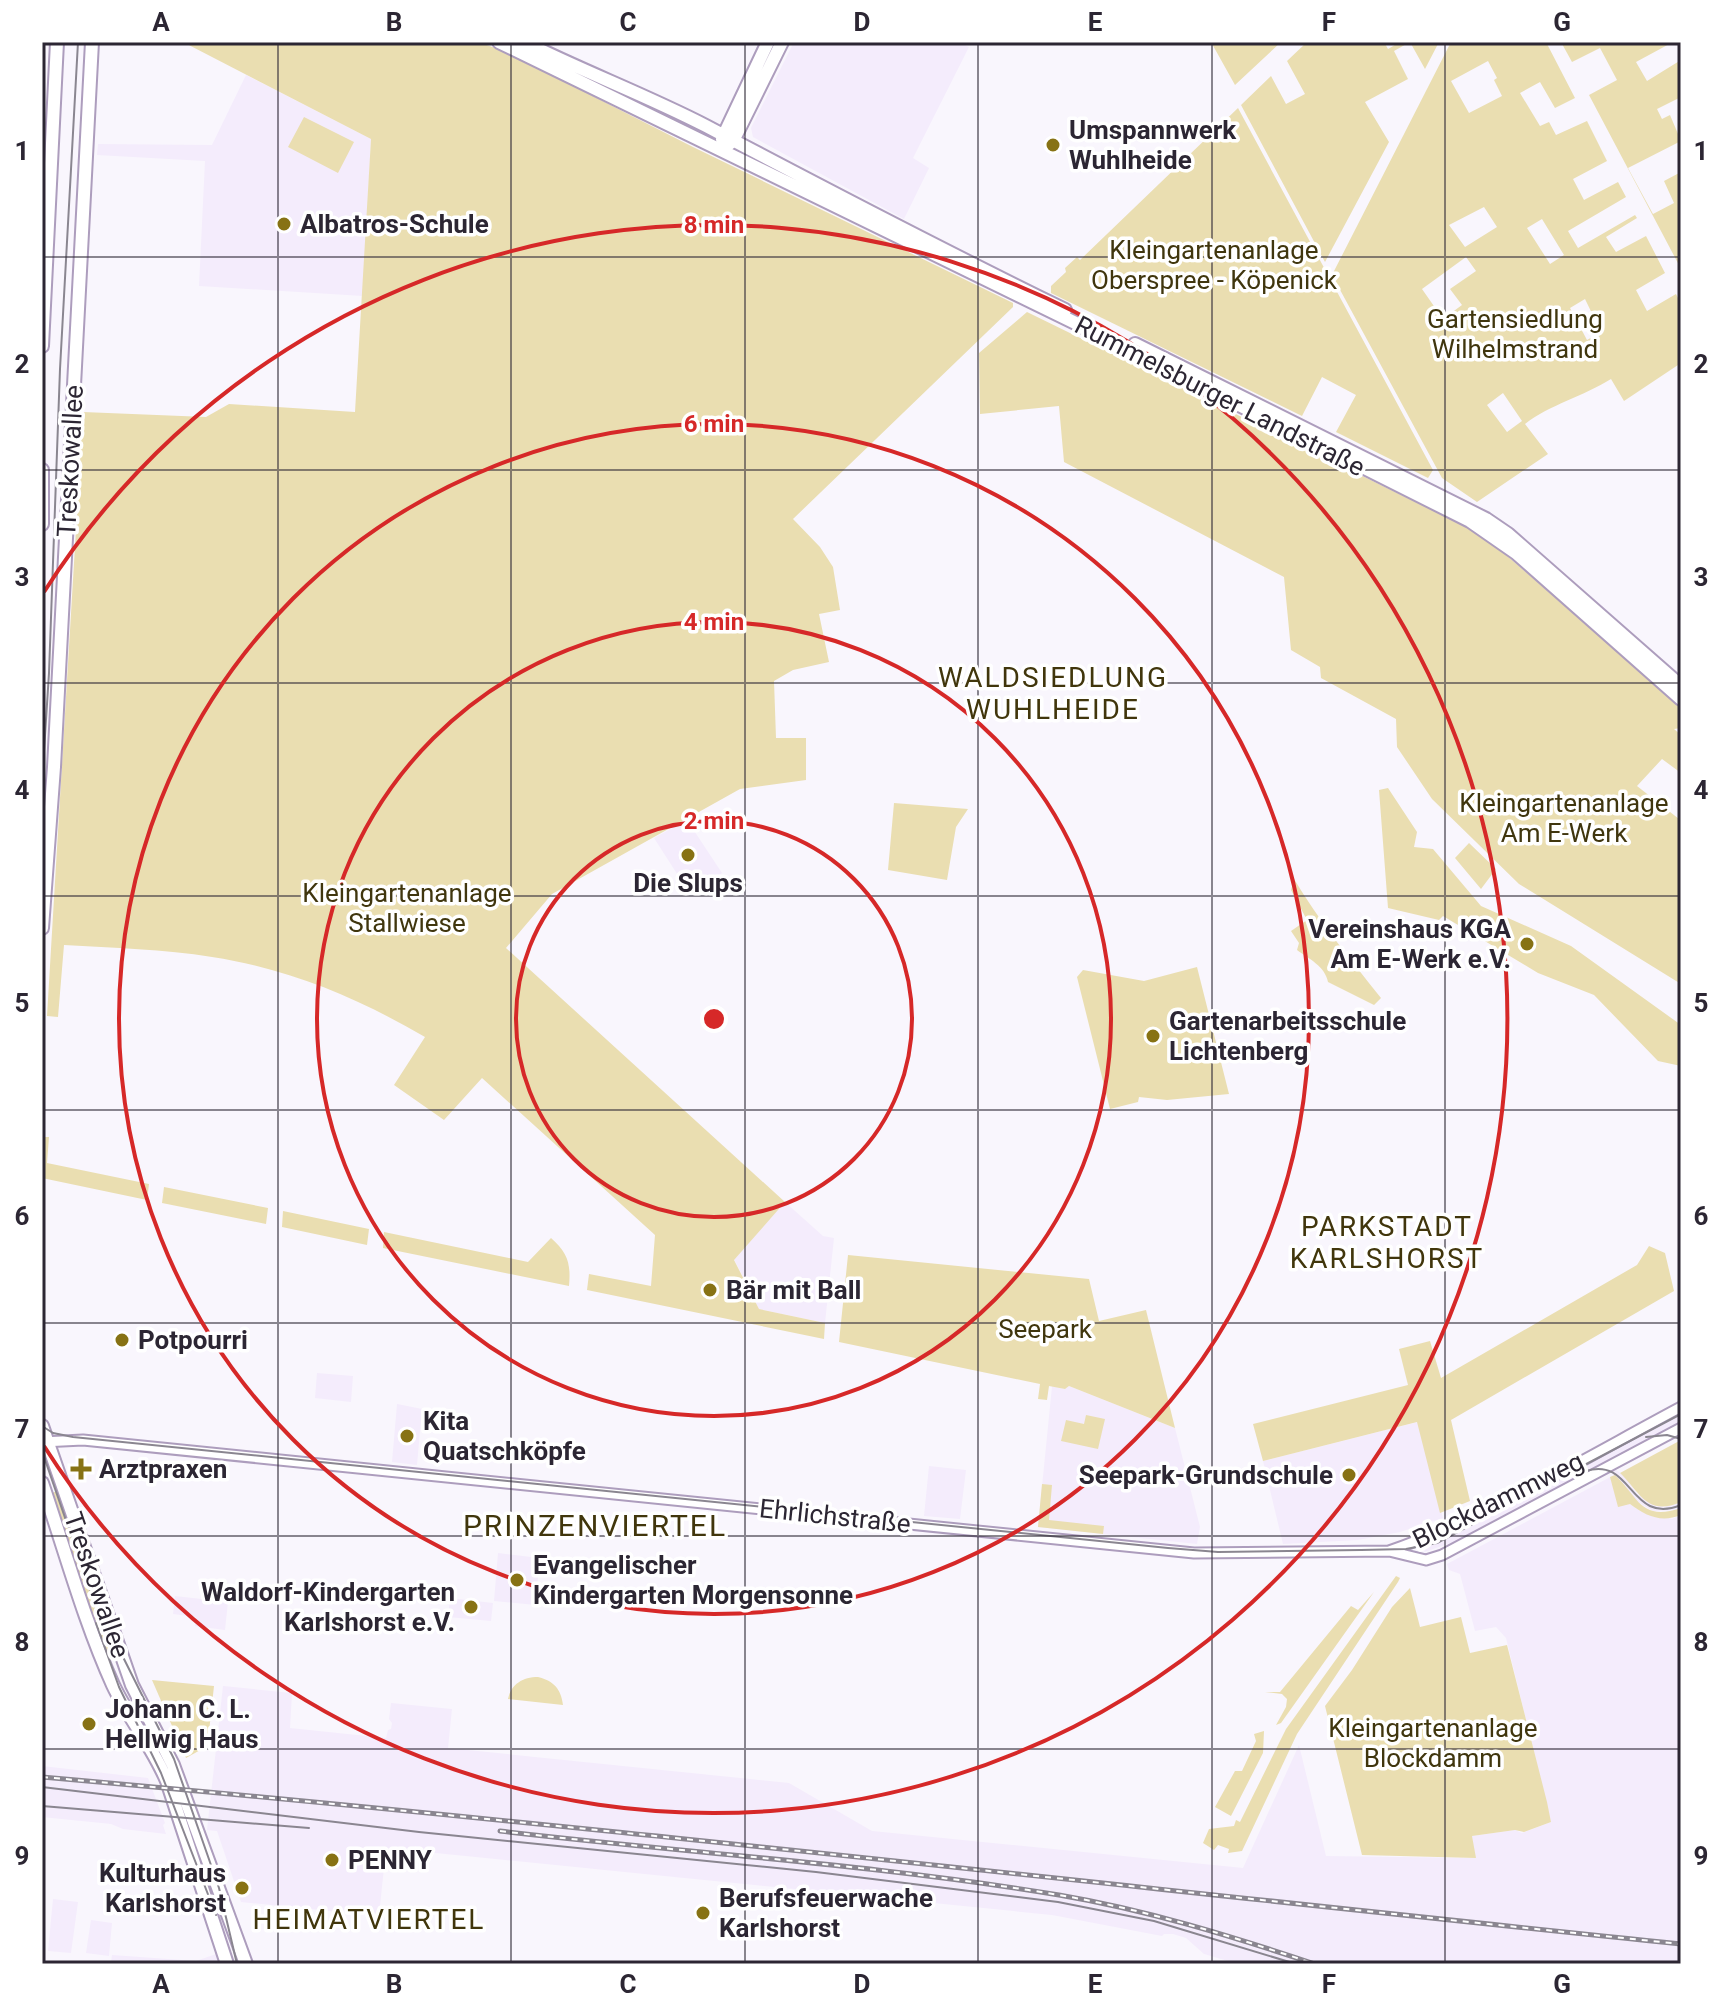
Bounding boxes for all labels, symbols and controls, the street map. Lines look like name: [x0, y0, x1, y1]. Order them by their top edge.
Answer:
text: A: [152, 7, 170, 37]
text: B: [386, 7, 402, 37]
text: C: [619, 7, 637, 37]
text: D: [854, 7, 870, 37]
text: E: [1088, 7, 1103, 37]
text: F: [1322, 7, 1336, 37]
text: G: [1553, 7, 1571, 37]
place label: Umspannwerk Wuhlheide: [1069, 115, 1237, 175]
text: 1: [15, 136, 29, 166]
marker: Umspannwerk Wuhlheide: [1044, 136, 1062, 154]
text: 1: [1694, 136, 1708, 166]
place label: Albatros-Schule: [300, 209, 489, 239]
text: 8 min: [684, 211, 744, 239]
marker: Albatros-Schule: [275, 215, 293, 233]
park label: Kleingartenanlage Oberspree - Köpenick: [1091, 235, 1338, 295]
park label: Gartensiedlung Wilhelmstrand: [1427, 304, 1603, 364]
street label: Rummelsburger Landstraße: [1070, 310, 1370, 482]
text: 2: [15, 349, 29, 379]
text: 2: [1694, 349, 1708, 379]
street label: Treskowallee: [51, 384, 89, 538]
text: 6 min: [684, 410, 744, 438]
text: 3: [15, 562, 29, 592]
text: 3: [1694, 562, 1708, 592]
text: 4 min: [684, 608, 744, 636]
district label: WALDSIEDLUNG WUHLHEIDE: [938, 661, 1168, 726]
text: 4: [15, 775, 30, 805]
text: 4: [1694, 775, 1709, 805]
park label: Kleingartenanlage Am E-Werk: [1459, 788, 1669, 848]
text: 2 min: [684, 807, 744, 835]
marker: Die Slups: [679, 846, 697, 864]
place label: Die Slups: [633, 868, 743, 898]
park label: Kleingartenanlage Stallwiese: [302, 878, 512, 938]
place label: Vereinshaus KGA Am E-Werk e.V.: [1308, 914, 1512, 974]
marker: Vereinshaus KGA Am E-Werk e.V.: [1518, 935, 1536, 953]
text: 5: [15, 988, 29, 1018]
text: 5: [1694, 988, 1708, 1018]
centre of rings: [700, 1005, 728, 1033]
place label: Gartenarbeitsschule Lichtenberg: [1169, 1006, 1406, 1066]
marker: Gartenarbeitsschule Lichtenberg: [1144, 1027, 1162, 1045]
text: 6: [15, 1201, 30, 1231]
text: 6: [1694, 1201, 1709, 1231]
district label: PARKSTADT KARLSHORST: [1290, 1210, 1484, 1275]
place label: Bär mit Ball: [726, 1275, 861, 1305]
marker: Bär mit Ball: [701, 1281, 719, 1299]
park label: Seepark: [998, 1314, 1093, 1344]
place label: Potpourri: [138, 1325, 248, 1355]
marker: Potpourri: [113, 1331, 131, 1349]
place label: Kita Quatschköpfe: [423, 1406, 586, 1466]
text: 7: [15, 1414, 29, 1444]
text: 7: [1694, 1414, 1708, 1444]
marker: Kita Quatschköpfe: [398, 1427, 416, 1445]
street label: Blockdammweg: [1408, 1446, 1588, 1554]
place label: Arztpraxen: [99, 1454, 227, 1484]
marker: Arztpraxen: [70, 1458, 92, 1480]
place label: Seepark-Grundschule: [1079, 1460, 1333, 1490]
marker: Seepark-Grundschule: [1340, 1466, 1358, 1484]
street label: Ehrlichstraße: [758, 1493, 912, 1539]
street label: Treskowallee: [58, 1508, 136, 1662]
district label: PRINZENVIERTEL: [463, 1508, 727, 1543]
place label: Evangelischer Kindergarten Morgensonne: [533, 1550, 853, 1610]
marker: Evangelischer Kindergarten Morgensonne: [508, 1571, 526, 1589]
place label: Waldorf-Kindergarten Karlshorst e.V.: [201, 1577, 455, 1637]
marker: Waldorf-Kindergarten Karlshorst e.V.: [462, 1598, 480, 1616]
text: 8: [15, 1627, 29, 1657]
text: 8: [1694, 1627, 1708, 1657]
place label: Johann C. L. Hellwig Haus: [105, 1694, 259, 1754]
park label: Kleingartenanlage Blockdamm: [1328, 1713, 1538, 1773]
marker: Johann C. L. Hellwig Haus: [80, 1715, 98, 1733]
text: 9: [15, 1841, 29, 1871]
text: 9: [1694, 1841, 1708, 1871]
place label: PENNY: [348, 1845, 433, 1875]
marker: PENNY: [323, 1851, 341, 1869]
place label: Kulturhaus Karlshorst: [99, 1858, 226, 1918]
marker: Kulturhaus Karlshorst: [233, 1879, 251, 1897]
place label: Berufsfeuerwache Karlshorst: [719, 1883, 933, 1943]
district label: HEIMATVIERTEL: [253, 1903, 485, 1936]
marker: Berufsfeuerwache Karlshorst: [694, 1904, 712, 1922]
text: A: [152, 1969, 170, 1999]
text: B: [386, 1969, 402, 1999]
text: C: [619, 1969, 637, 1999]
text: D: [854, 1969, 870, 1999]
text: E: [1088, 1969, 1103, 1999]
text: F: [1322, 1969, 1336, 1999]
text: G: [1553, 1969, 1571, 1999]

